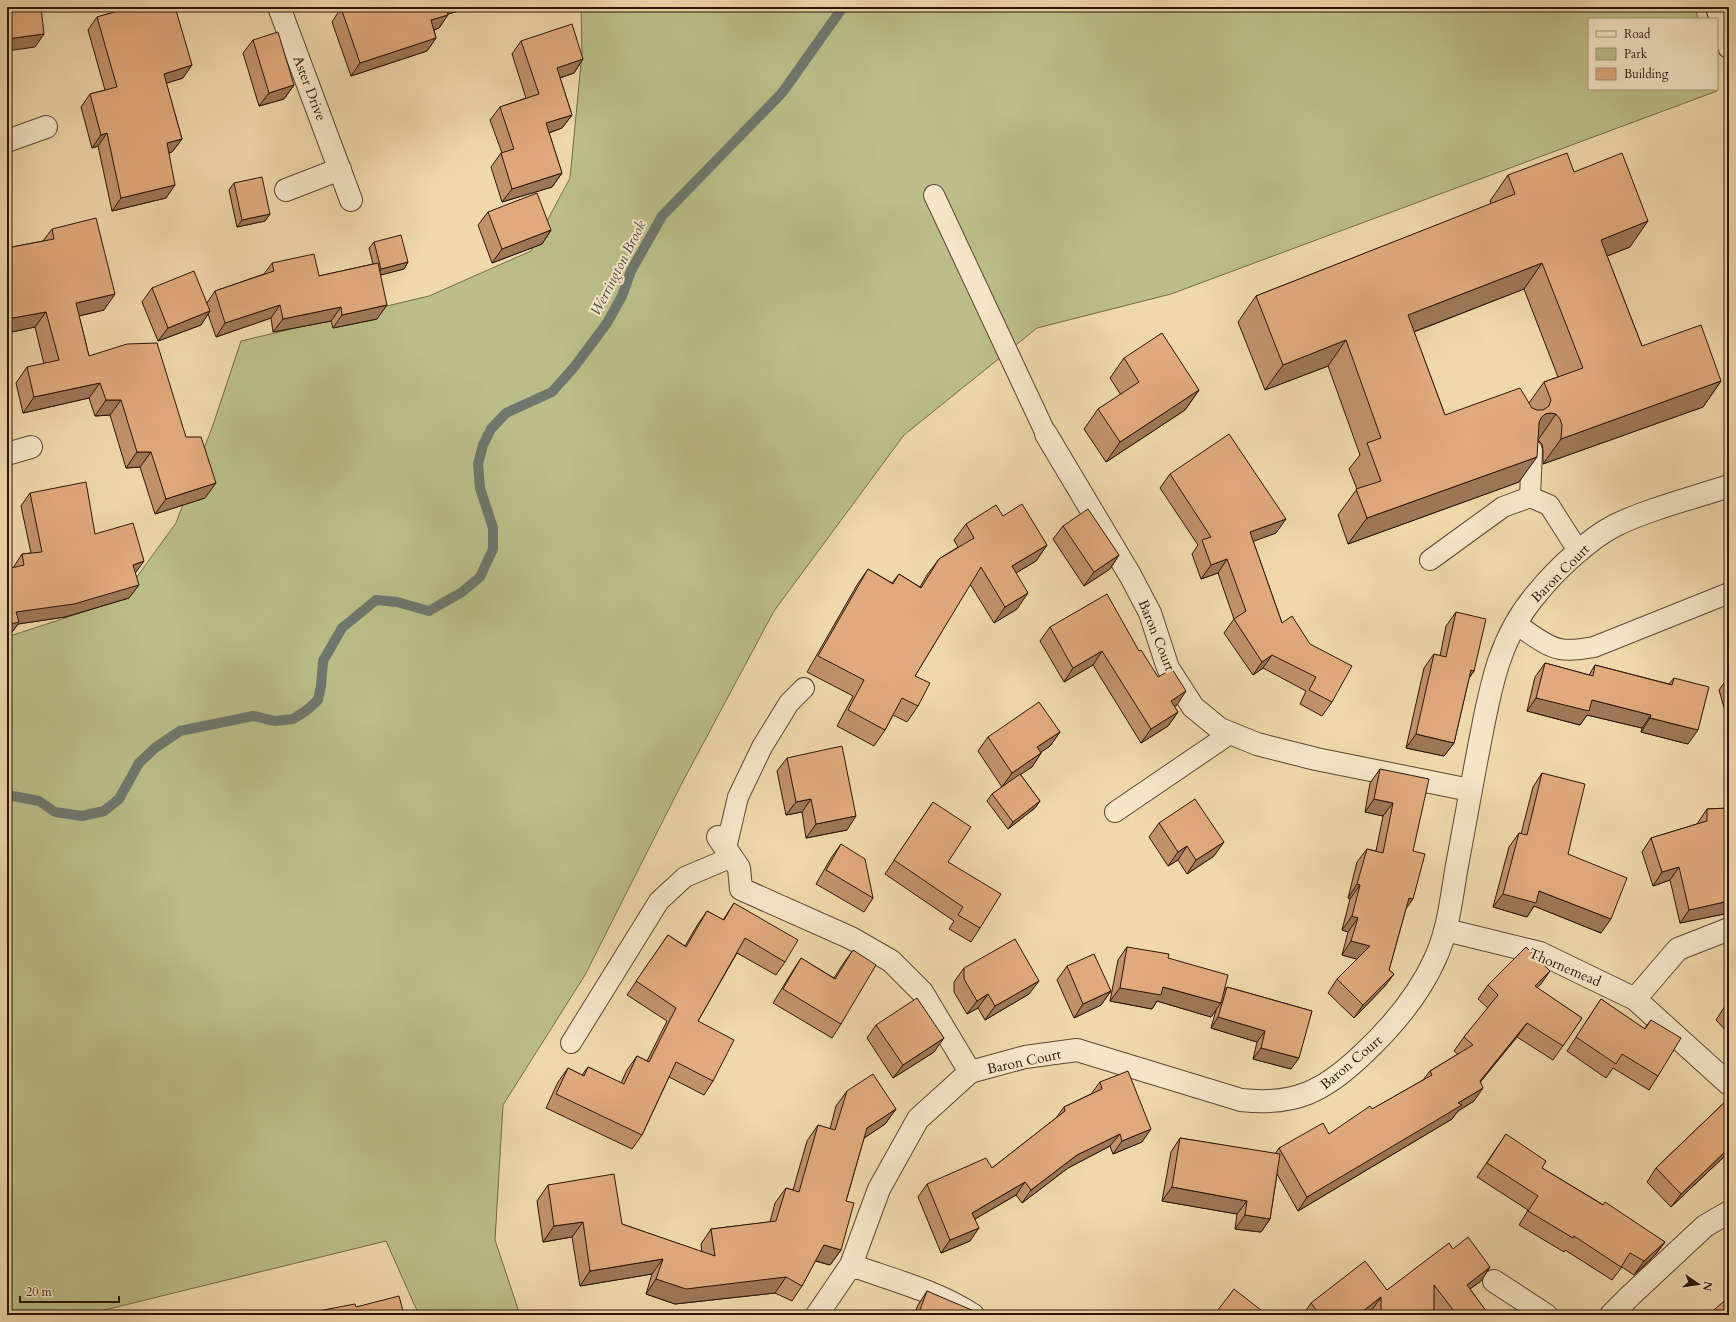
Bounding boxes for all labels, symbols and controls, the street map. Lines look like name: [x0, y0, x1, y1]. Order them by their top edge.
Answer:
legend: [1588, 18, 1718, 90]
text: Road: [1624, 26, 1651, 42]
text: Park: [1624, 46, 1648, 62]
street label: Aster Drive: [288, 53, 331, 123]
text: Building: [1624, 66, 1669, 82]
water label: Werrington Brook: [585, 216, 651, 319]
street label: Baron Court: [1527, 540, 1594, 607]
street label: Baron Court: [1134, 597, 1180, 674]
street label: Thornemead: [1526, 944, 1604, 991]
street label: Baron Court: [1316, 1030, 1387, 1094]
street label: Baron Court: [985, 1044, 1064, 1079]
north arrow: [1678, 1264, 1718, 1304]
scale bar: [20, 1278, 119, 1304]
text: N: [1699, 1280, 1716, 1293]
text: 20 m: [26, 1284, 53, 1300]

